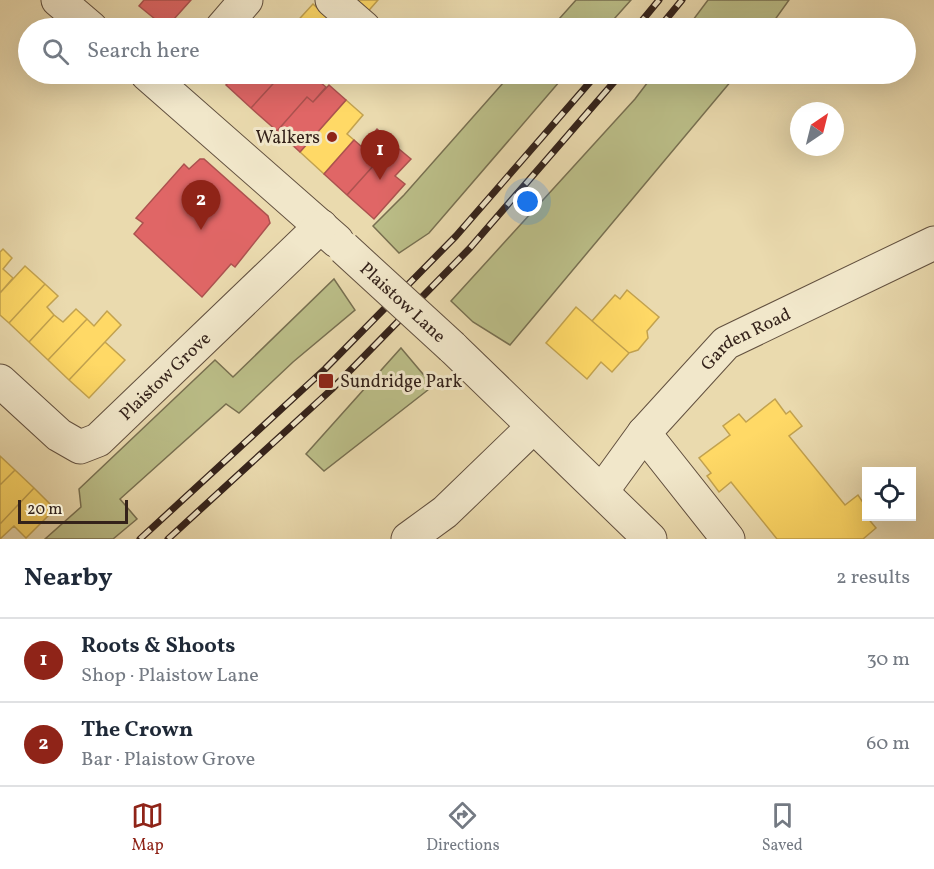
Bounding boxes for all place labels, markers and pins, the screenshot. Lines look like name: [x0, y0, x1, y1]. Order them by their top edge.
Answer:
place label: Walkers: [256, 126, 320, 151]
marker: Walkers: [325, 130, 339, 144]
pin: 1: [360, 130, 400, 180]
pin: 2: [182, 180, 220, 230]
place label: Sundridge Park: [340, 370, 462, 395]
marker: Sundridge Park: [317, 372, 335, 390]

